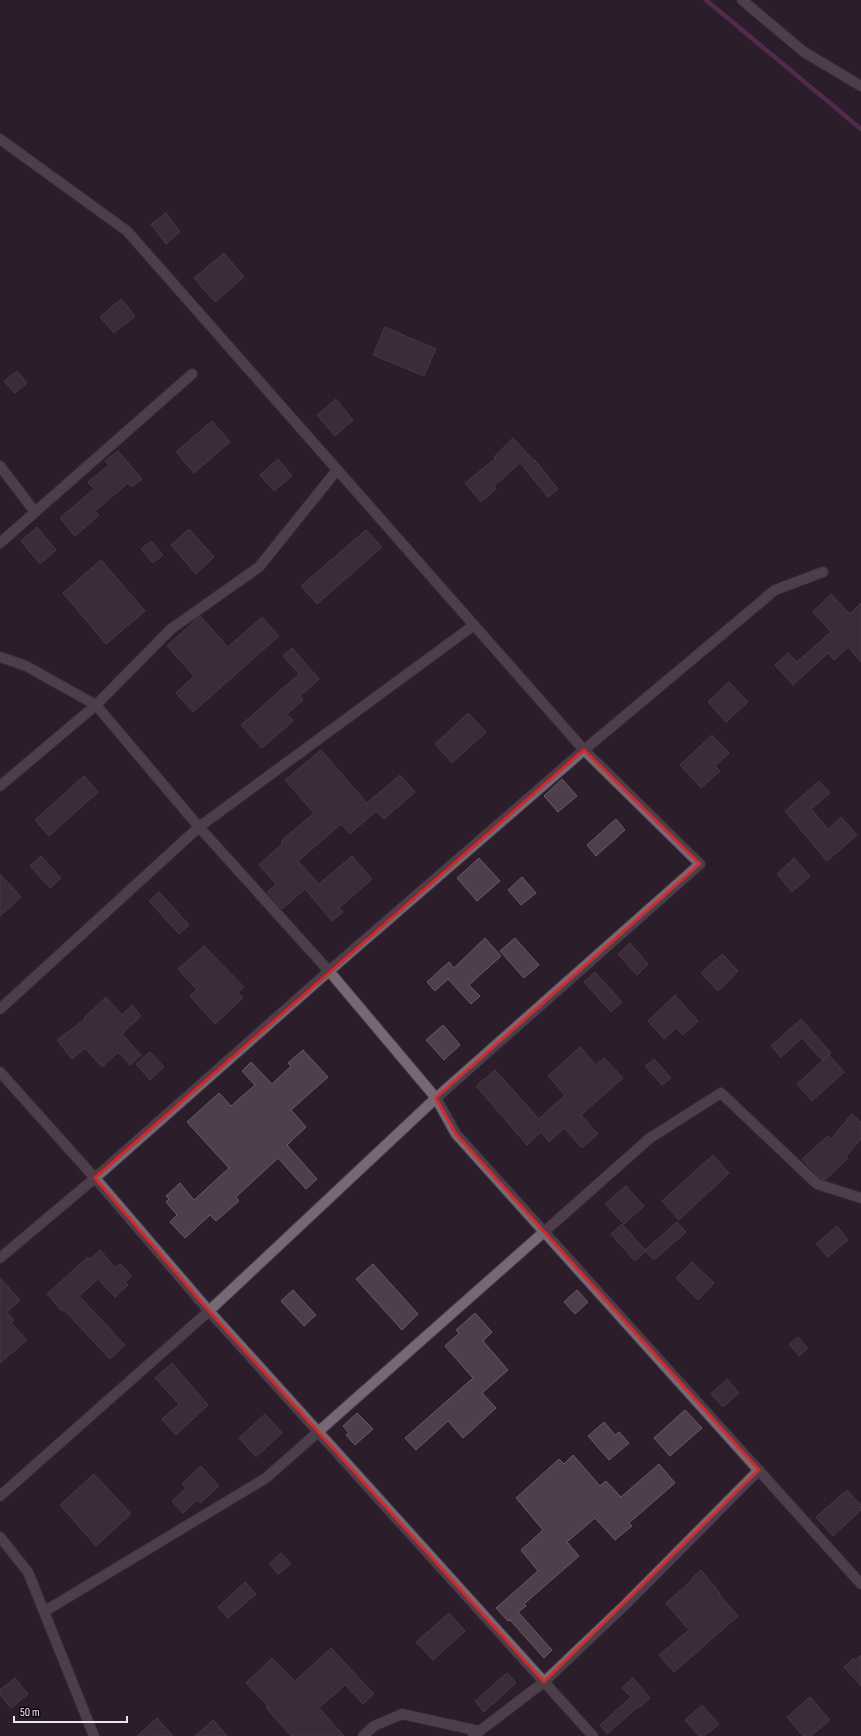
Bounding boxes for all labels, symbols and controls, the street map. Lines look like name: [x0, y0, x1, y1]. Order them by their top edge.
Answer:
scale bar: [14, 1698, 127, 1724]
text: 50 m: [20, 1705, 40, 1720]

